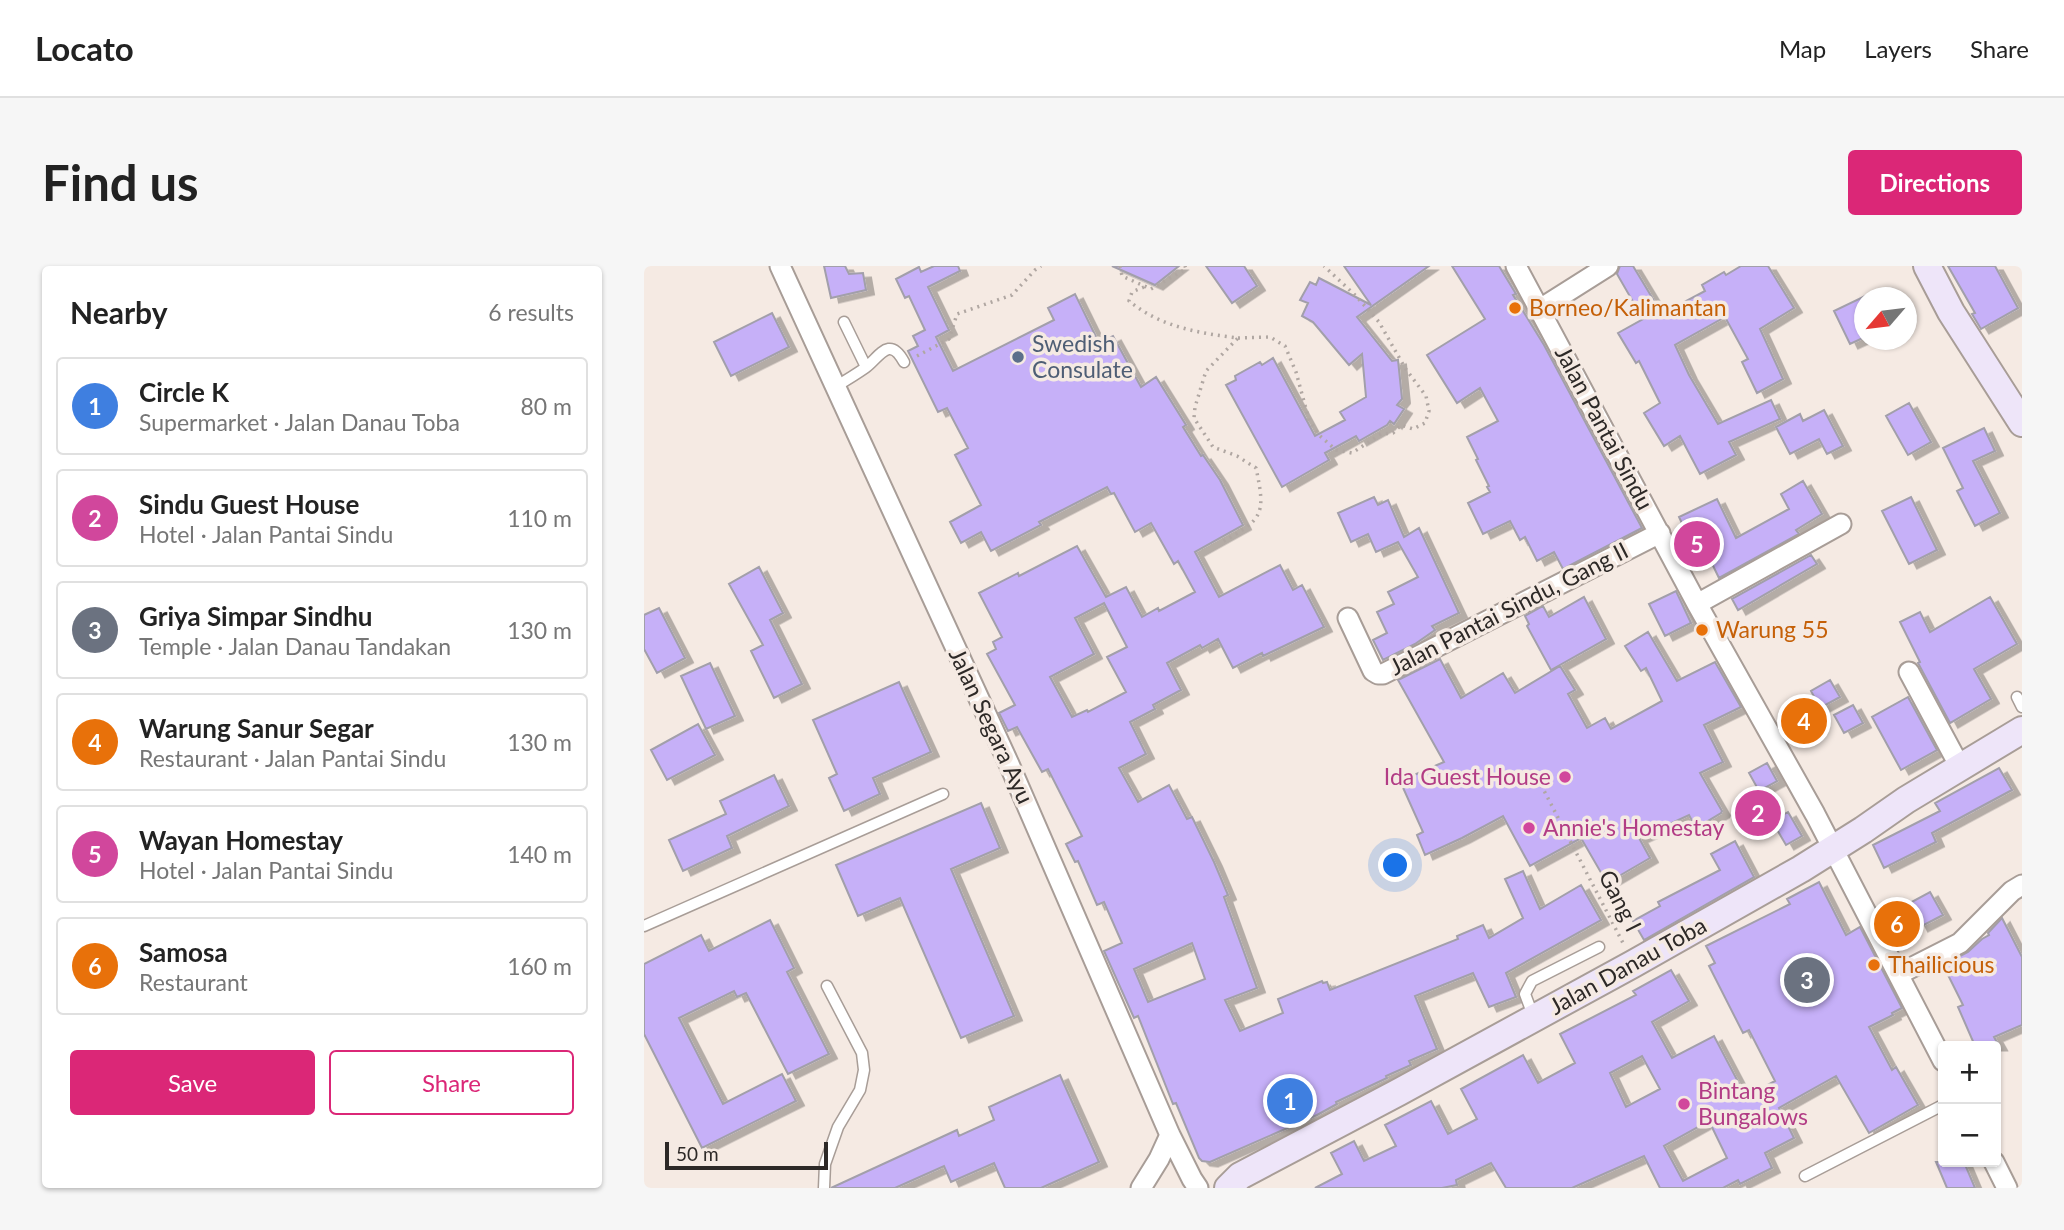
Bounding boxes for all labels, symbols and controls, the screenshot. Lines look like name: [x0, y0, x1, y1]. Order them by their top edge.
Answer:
text: Locato: [35, 28, 134, 68]
text: Map: [1779, 34, 1826, 63]
text: Layers: [1864, 34, 1932, 63]
text: Share: [1970, 34, 2029, 63]
button: Directions: [1848, 150, 2022, 215]
text: Find us: [42, 153, 199, 211]
north arrow: [1854, 287, 1917, 350]
place label: Borneo/Kalimantan: [1529, 293, 1727, 321]
text: Nearby: [70, 294, 168, 330]
text: 6 results: [488, 298, 574, 326]
marker: Borneo/Kalimantan: [1507, 300, 1523, 316]
place label: Swedish Consulate: [1032, 329, 1133, 383]
street label: Jalan Pantai Sindu: [1550, 341, 1660, 514]
marker: Swedish Consulate: [1010, 349, 1026, 365]
text: Circle K: [139, 376, 229, 408]
text: 1: [88, 392, 102, 420]
text: 80 m: [521, 392, 572, 420]
text: Supermarket · Jalan Danau Toba: [139, 408, 460, 436]
text: Sindu Guest House: [139, 488, 359, 520]
text: 2: [88, 504, 102, 532]
text: 110 m: [507, 504, 572, 532]
pin: 5: [1674, 518, 1720, 570]
text: Hotel · Jalan Pantai Sindu: [139, 520, 393, 548]
street label: Jalan Pantai Sindu, Gang II: [1385, 536, 1633, 681]
text: Griya Simpar Sindhu: [139, 600, 373, 632]
place label: Warung 55: [1716, 615, 1829, 643]
text: 3: [88, 616, 102, 644]
text: 130 m: [507, 616, 572, 644]
marker: Warung 55: [1694, 622, 1710, 638]
text: Temple · Jalan Danau Tandakan: [139, 632, 451, 660]
street label: Jalan Segara Ayu: [944, 643, 1040, 808]
pin: 4: [1781, 695, 1827, 747]
text: Warung Sanur Segar: [139, 712, 374, 744]
text: 4: [88, 728, 102, 756]
text: 130 m: [507, 728, 572, 756]
text: Restaurant · Jalan Pantai Sindu: [139, 744, 446, 772]
place label: Ida Guest House: [1384, 762, 1551, 790]
marker: Ida Guest House: [1557, 769, 1573, 785]
pin: 2: [1735, 787, 1781, 839]
place label: Annie's Homestay: [1543, 813, 1724, 841]
marker: Annie's Homestay: [1521, 820, 1537, 836]
text: Wayan Homestay: [139, 824, 343, 856]
text: 5: [88, 840, 102, 868]
text: 140 m: [507, 840, 572, 868]
your location: [1378, 848, 1412, 882]
text: Hotel · Jalan Pantai Sindu: [139, 856, 393, 884]
street label: Gang I: [1594, 865, 1648, 936]
pin: 6: [1874, 898, 1920, 950]
street label: Jalan Danau Toba: [1544, 910, 1711, 1020]
text: Samosa: [139, 936, 228, 968]
place label: Thailicious: [1888, 950, 1994, 978]
text: 6: [88, 952, 102, 980]
text: 160 m: [507, 952, 572, 980]
pin: 3: [1784, 954, 1830, 1006]
marker: Thailicious: [1866, 957, 1882, 973]
text: Restaurant: [139, 968, 248, 996]
map controls: [1938, 1041, 2001, 1167]
button: +: [1938, 1041, 2001, 1104]
button: Save: [70, 1050, 315, 1115]
button: Share: [329, 1050, 574, 1115]
pin: 1: [1267, 1075, 1313, 1127]
place label: Bintang Bungalows: [1698, 1076, 1808, 1130]
marker: Bintang Bungalows: [1676, 1096, 1692, 1112]
button: −: [1938, 1104, 2001, 1167]
scale bar: [665, 1139, 828, 1171]
text: 50 m: [676, 1142, 719, 1165]

